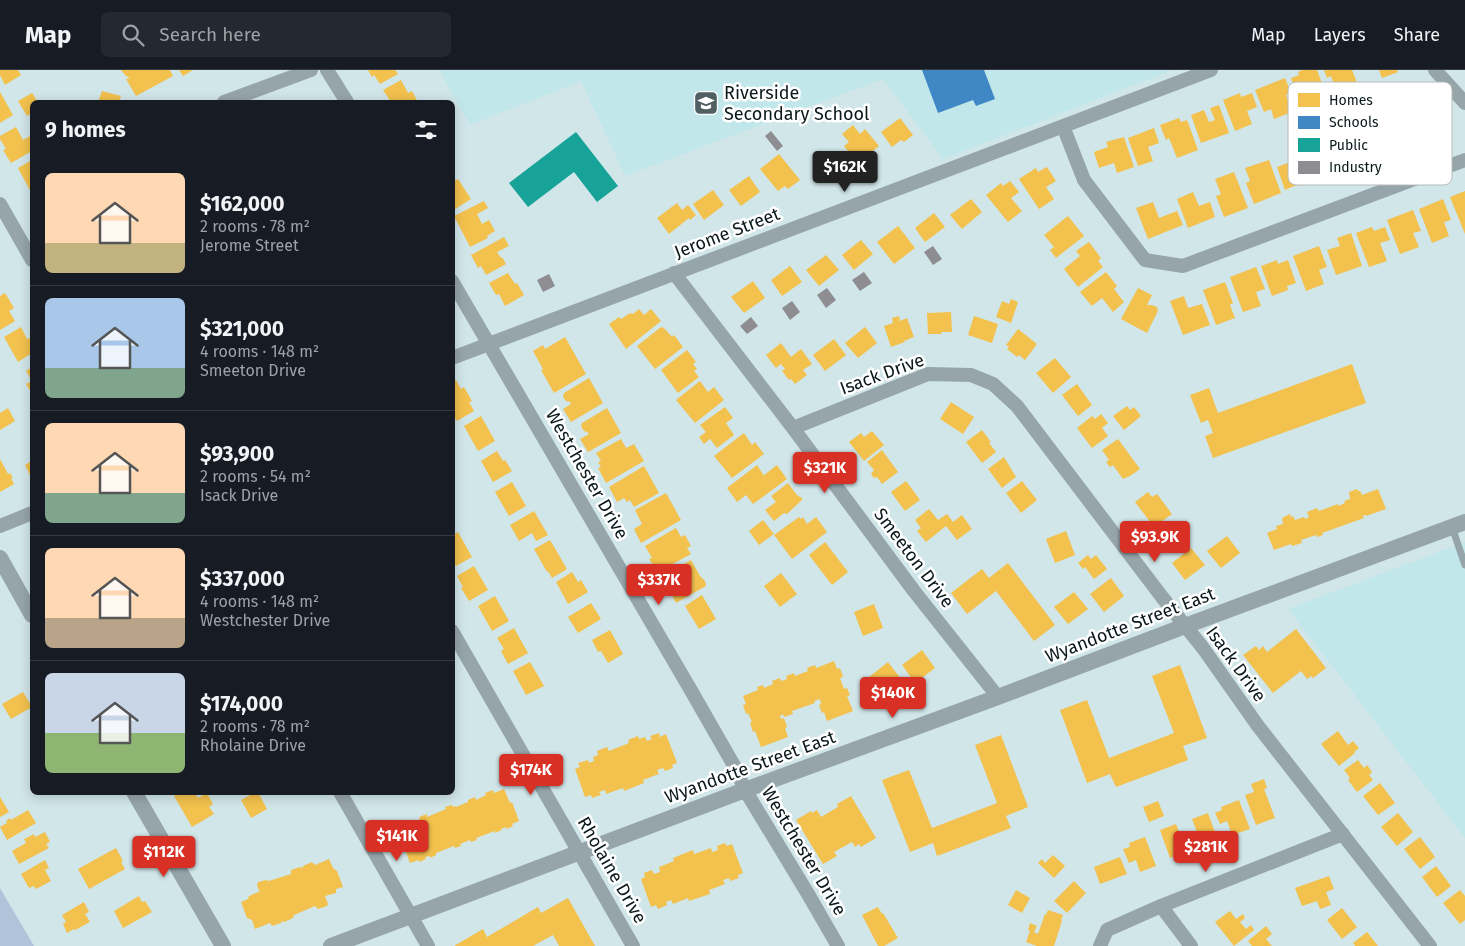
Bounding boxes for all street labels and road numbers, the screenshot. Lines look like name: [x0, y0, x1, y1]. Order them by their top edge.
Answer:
street label: Jerome Street: [671, 203, 783, 263]
street label: Isack Drive: [837, 349, 927, 399]
street label: Westchester Drive: [541, 405, 633, 543]
street label: Smeeton Drive: [869, 504, 959, 612]
street label: Wyandotte Street East: [1042, 582, 1218, 668]
street label: Isack Drive: [1201, 622, 1271, 706]
street label: Wyandotte Street East: [662, 726, 839, 808]
street label: Westchester Drive: [757, 783, 851, 919]
street label: Rholaine Drive: [573, 813, 651, 927]

